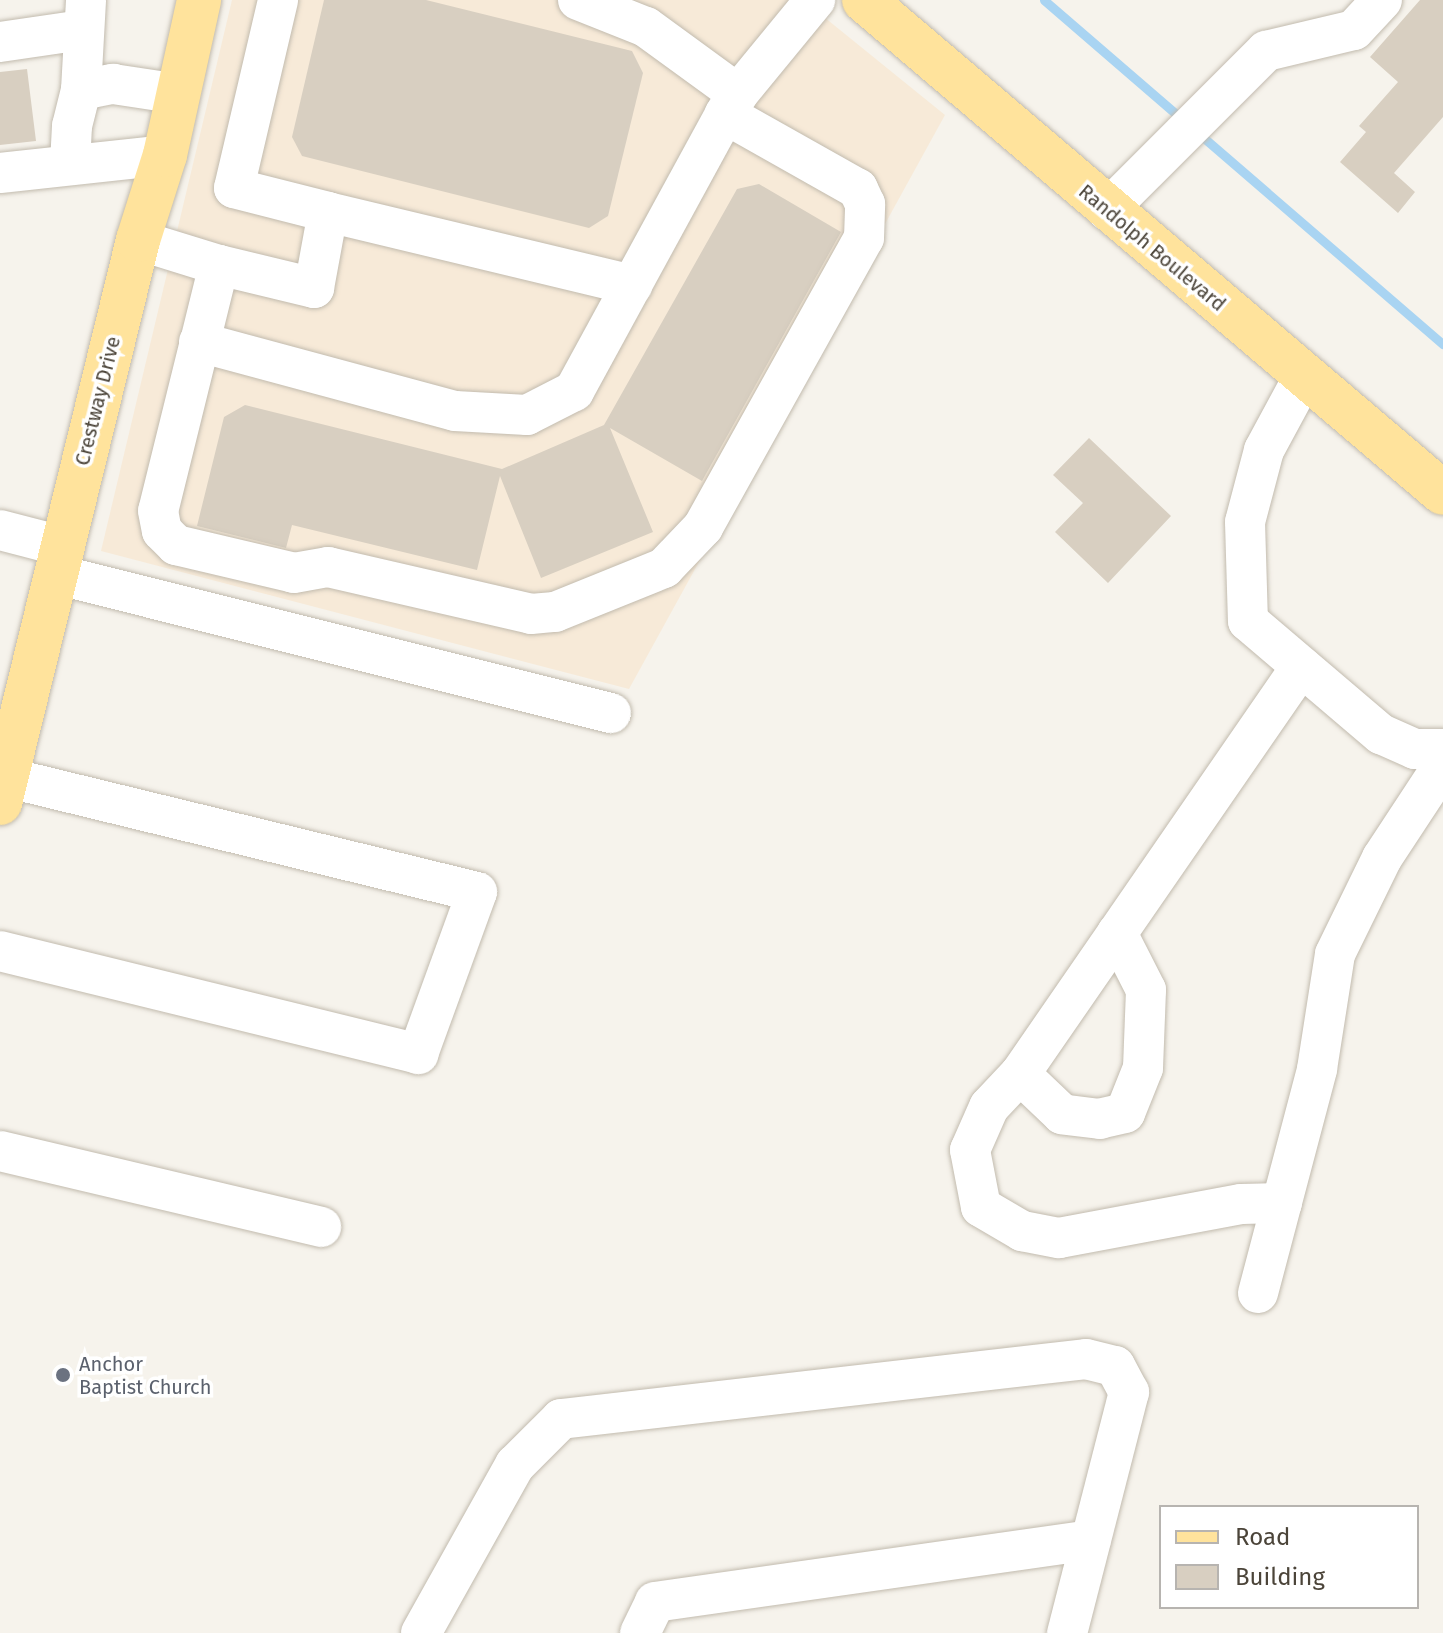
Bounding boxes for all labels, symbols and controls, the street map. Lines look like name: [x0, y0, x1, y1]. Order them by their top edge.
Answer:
street label: Randolph Boulevard: [1074, 180, 1230, 316]
street label: Crestway Drive: [70, 334, 126, 468]
place label: Anchor Baptist Church: [79, 1352, 211, 1399]
marker: Anchor Baptist Church: [54, 1366, 72, 1384]
legend: [1159, 1505, 1419, 1609]
text: Road: [1235, 1523, 1290, 1551]
text: Building: [1235, 1563, 1325, 1591]

